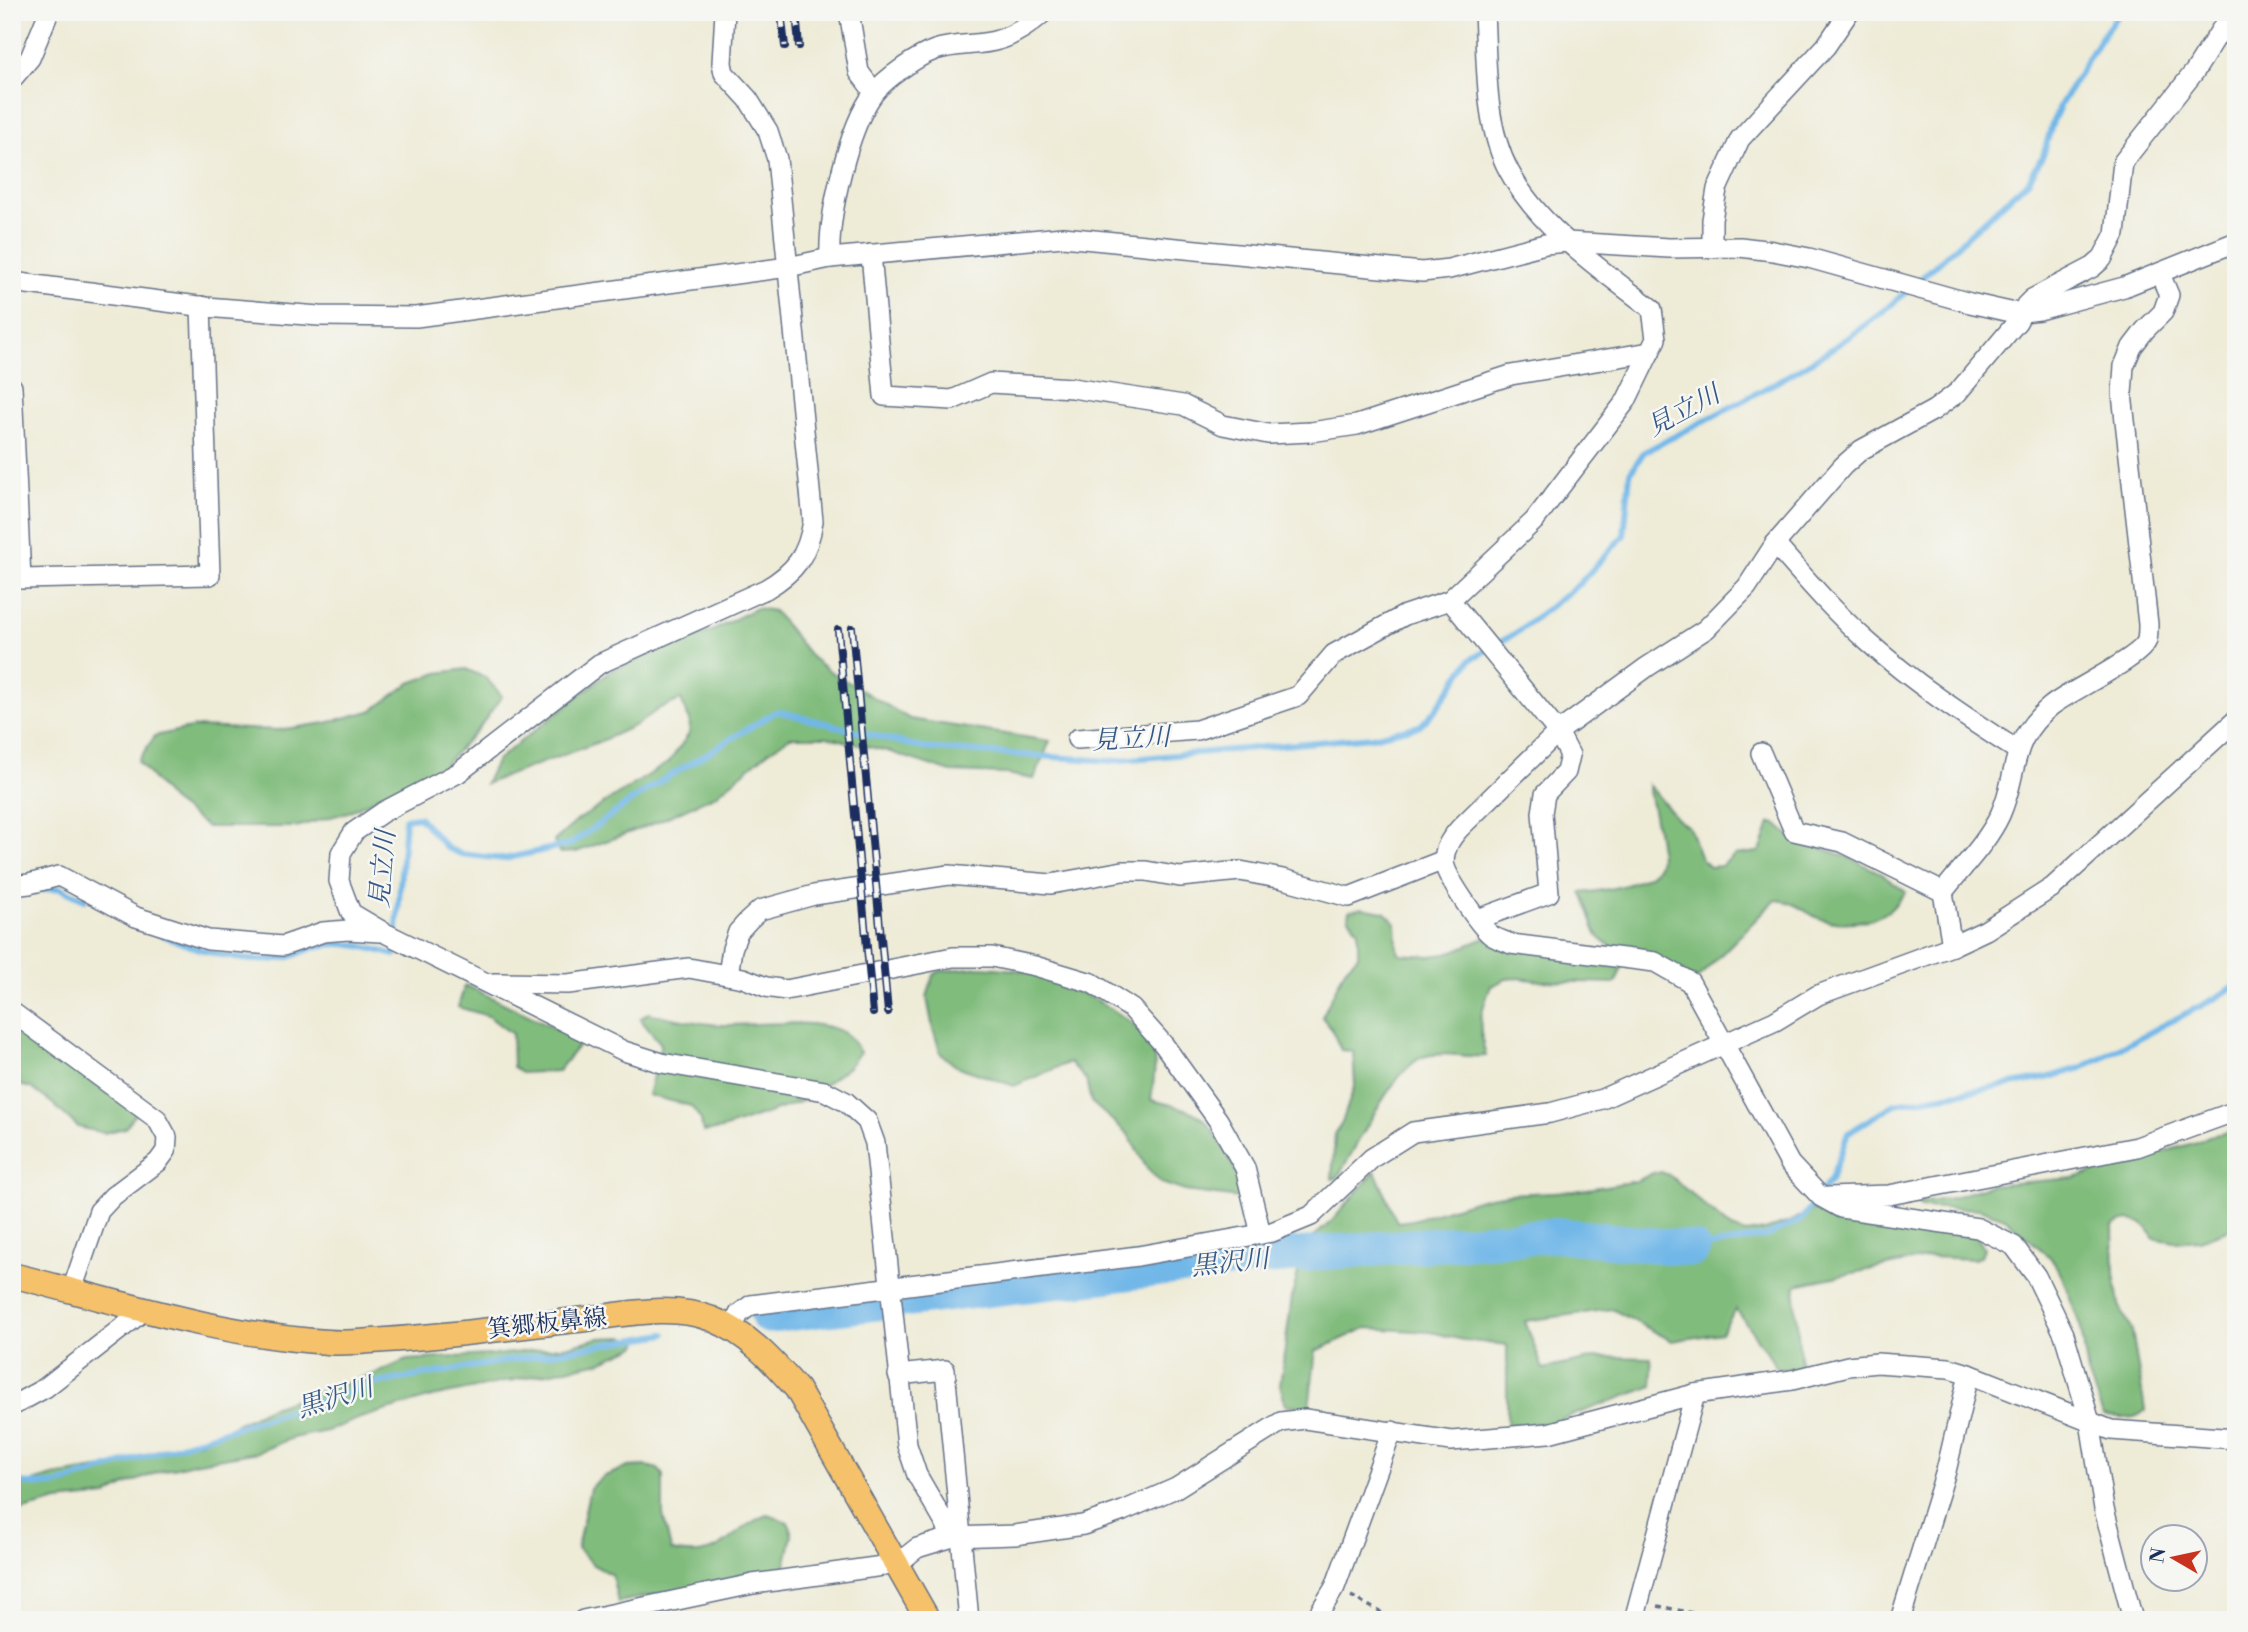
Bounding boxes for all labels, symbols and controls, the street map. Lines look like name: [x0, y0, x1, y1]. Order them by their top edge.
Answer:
water label: 見立川: [1642, 377, 1728, 443]
water label: 見立川: [1091, 721, 1174, 757]
water label: 見立川: [364, 826, 403, 909]
water label: 黒沢川: [1190, 1243, 1274, 1283]
street label: 箕郷板鼻線: [486, 1303, 608, 1345]
water label: 黒沢川: [293, 1370, 380, 1425]
north arrow: [2140, 1524, 2210, 1594]
text: N: [2145, 1546, 2171, 1565]

